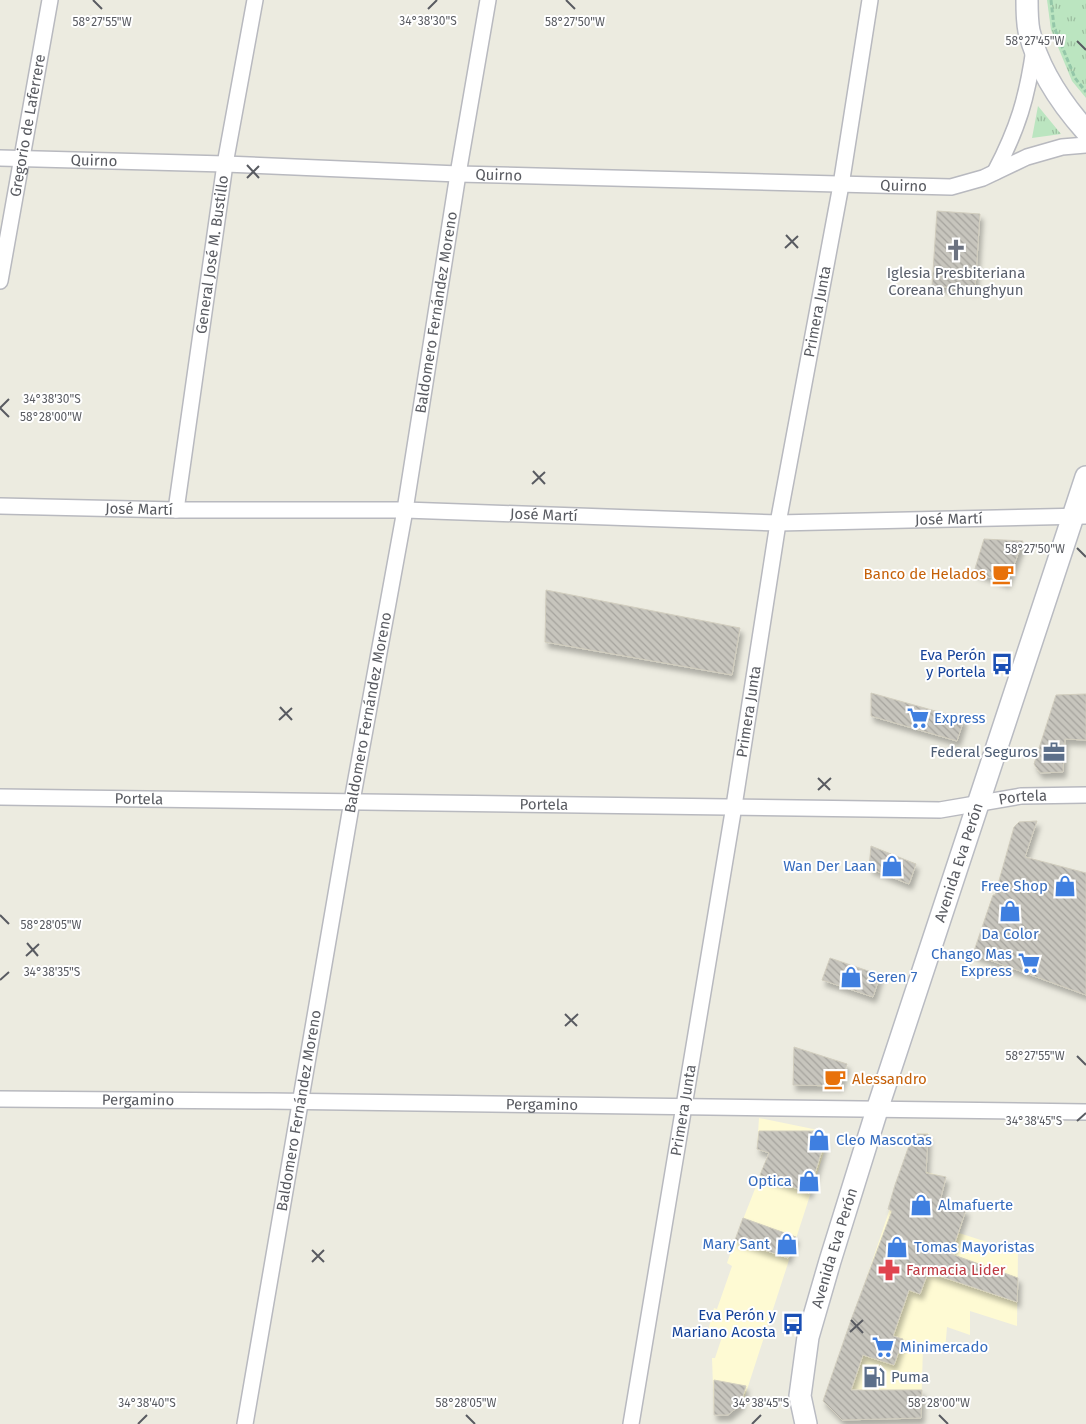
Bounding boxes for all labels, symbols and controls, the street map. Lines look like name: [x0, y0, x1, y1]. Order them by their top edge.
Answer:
text: 34°38'30"S: [399, 14, 457, 28]
text: 58°27'55"W: [72, 15, 132, 29]
text: 58°27'50"W: [545, 15, 605, 29]
text: 58°27'45"W: [1006, 34, 1065, 48]
street label: Gregorio de Laferrere: [6, 53, 49, 198]
street label: Quirno: [70, 151, 118, 170]
street label: Quirno: [475, 165, 522, 185]
street label: General José M. Bustillo: [192, 174, 232, 335]
street label: Quirno: [880, 176, 927, 195]
street label: Baldomero Fernández Moreno: [411, 210, 461, 415]
church icon: Iglesia Presbiteriana Coreana Chunghyun: [943, 237, 969, 263]
street label: Primera Junta: [800, 264, 835, 359]
place label: Iglesia Presbiteriana Coreana Chunghyun: [887, 264, 1025, 299]
text: 34°38'30"S: [23, 392, 81, 406]
text: 58°28'00"W: [20, 410, 82, 424]
street label: José Martí: [105, 499, 173, 519]
street label: José Martí: [510, 505, 578, 525]
street label: José Martí: [915, 509, 983, 529]
text: 58°27'50"W: [1005, 542, 1065, 556]
cafe icon: Banco de Helados: [990, 561, 1016, 587]
place label: Banco de Helados: [864, 565, 986, 583]
street label: Baldomero Fernández Moreno: [341, 611, 395, 815]
place label: Eva Perón y Portela: [920, 646, 986, 681]
bus stop icon: Eva Perón y Portela: [989, 651, 1015, 677]
street label: Primera Junta: [733, 665, 765, 759]
supermarket icon: Express: [905, 705, 931, 731]
place label: Express: [934, 709, 986, 727]
office icon: Federal Seguros: [1041, 739, 1067, 765]
place label: Federal Seguros: [930, 743, 1038, 761]
street label: Portela: [997, 787, 1047, 809]
street label: Portela: [115, 790, 163, 808]
street label: Portela: [519, 795, 568, 814]
street label: Avenida Eva Perón: [931, 801, 987, 925]
shop icon: Wan Der Laan: [879, 853, 905, 879]
place label: Wan Der Laan: [783, 857, 876, 875]
shop icon: Free Shop: [1052, 873, 1078, 899]
place label: Free Shop: [981, 877, 1048, 895]
shop icon: Da Color: [997, 898, 1023, 924]
text: 58°28'05"W: [21, 918, 81, 932]
place label: Da Color: [981, 925, 1039, 943]
place label: Chango Mas Express: [931, 945, 1012, 980]
supermarket icon: Chango Mas Express: [1016, 950, 1042, 976]
shop icon: Seren 7: [838, 964, 864, 990]
text: 34°38'35"S: [24, 965, 81, 979]
place label: Seren 7: [868, 968, 918, 986]
street label: Baldomero Fernández Moreno: [273, 1008, 325, 1213]
text: 58°27'55"W: [1005, 1049, 1065, 1063]
street label: Primera Junta: [667, 1063, 700, 1157]
cafe icon: Alessandro: [822, 1066, 848, 1092]
place label: Alessandro: [852, 1070, 927, 1088]
street label: Pergamino: [102, 1091, 174, 1109]
street label: Pergamino: [506, 1095, 578, 1114]
text: 34°38'45"S: [1006, 1114, 1063, 1128]
shop icon: Cleo Mascotas: [806, 1127, 832, 1153]
place label: Cleo Mascotas: [836, 1131, 932, 1149]
shop icon: Optica: [796, 1168, 822, 1194]
place label: Optica: [748, 1172, 792, 1190]
street label: Avenida Eva Perón: [808, 1186, 861, 1310]
shop icon: Almafuerte: [908, 1192, 934, 1218]
place label: Almafuerte: [938, 1196, 1013, 1214]
shop icon: Mary Sant: [774, 1231, 800, 1257]
shop icon: Tomas Mayoristas: [884, 1234, 910, 1260]
place label: Mary Sant: [702, 1235, 771, 1253]
place label: Tomas Mayoristas: [914, 1238, 1035, 1256]
pharmacy icon: Farmacia Lider: [876, 1257, 902, 1283]
place label: Farmacia Lider: [906, 1261, 1006, 1279]
place label: Eva Perón y Mariano Acosta: [672, 1306, 777, 1341]
bus stop icon: Eva Perón y Mariano Acosta: [780, 1311, 806, 1337]
supermarket icon: Minimercado: [870, 1334, 896, 1360]
place label: Minimercado: [900, 1338, 988, 1356]
fuel station icon: Puma: [861, 1364, 887, 1390]
place label: Puma: [891, 1368, 929, 1386]
text: 34°38'40"S: [118, 1396, 176, 1410]
text: 58°28'05"W: [436, 1396, 496, 1410]
text: 34°38'45"S: [733, 1396, 790, 1410]
text: 58°28'00"W: [908, 1396, 970, 1410]

